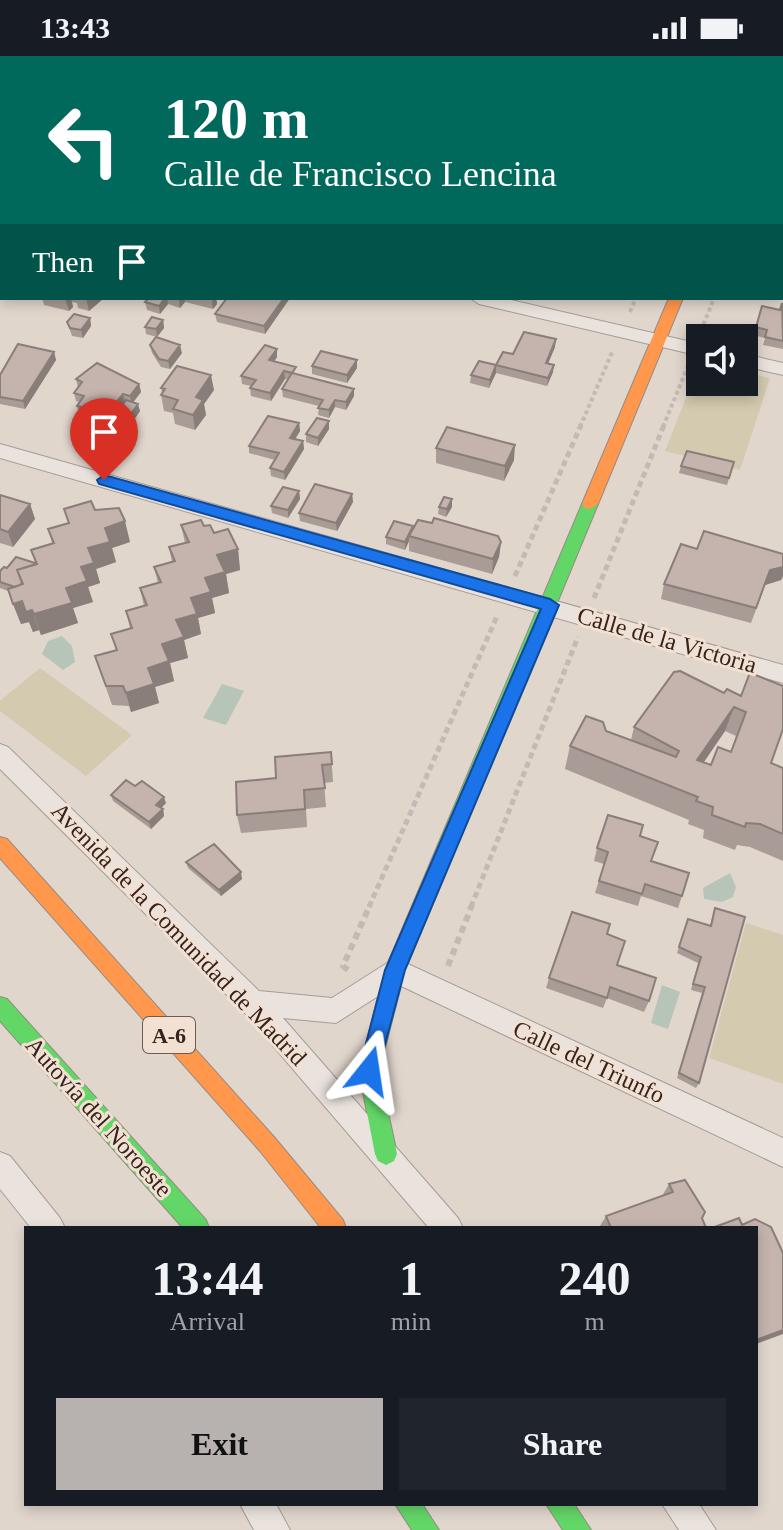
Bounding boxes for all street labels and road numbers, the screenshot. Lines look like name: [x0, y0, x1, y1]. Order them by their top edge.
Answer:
street label: Calle de la Victoria: [574, 602, 760, 678]
street label: Avenida de la Comunidad de Madrid: [46, 797, 312, 1071]
street label: Calle del Triunfo: [509, 1016, 669, 1108]
road number: A-6: [143, 1017, 195, 1053]
street label: Autovía del Noroeste: [21, 1032, 177, 1202]

